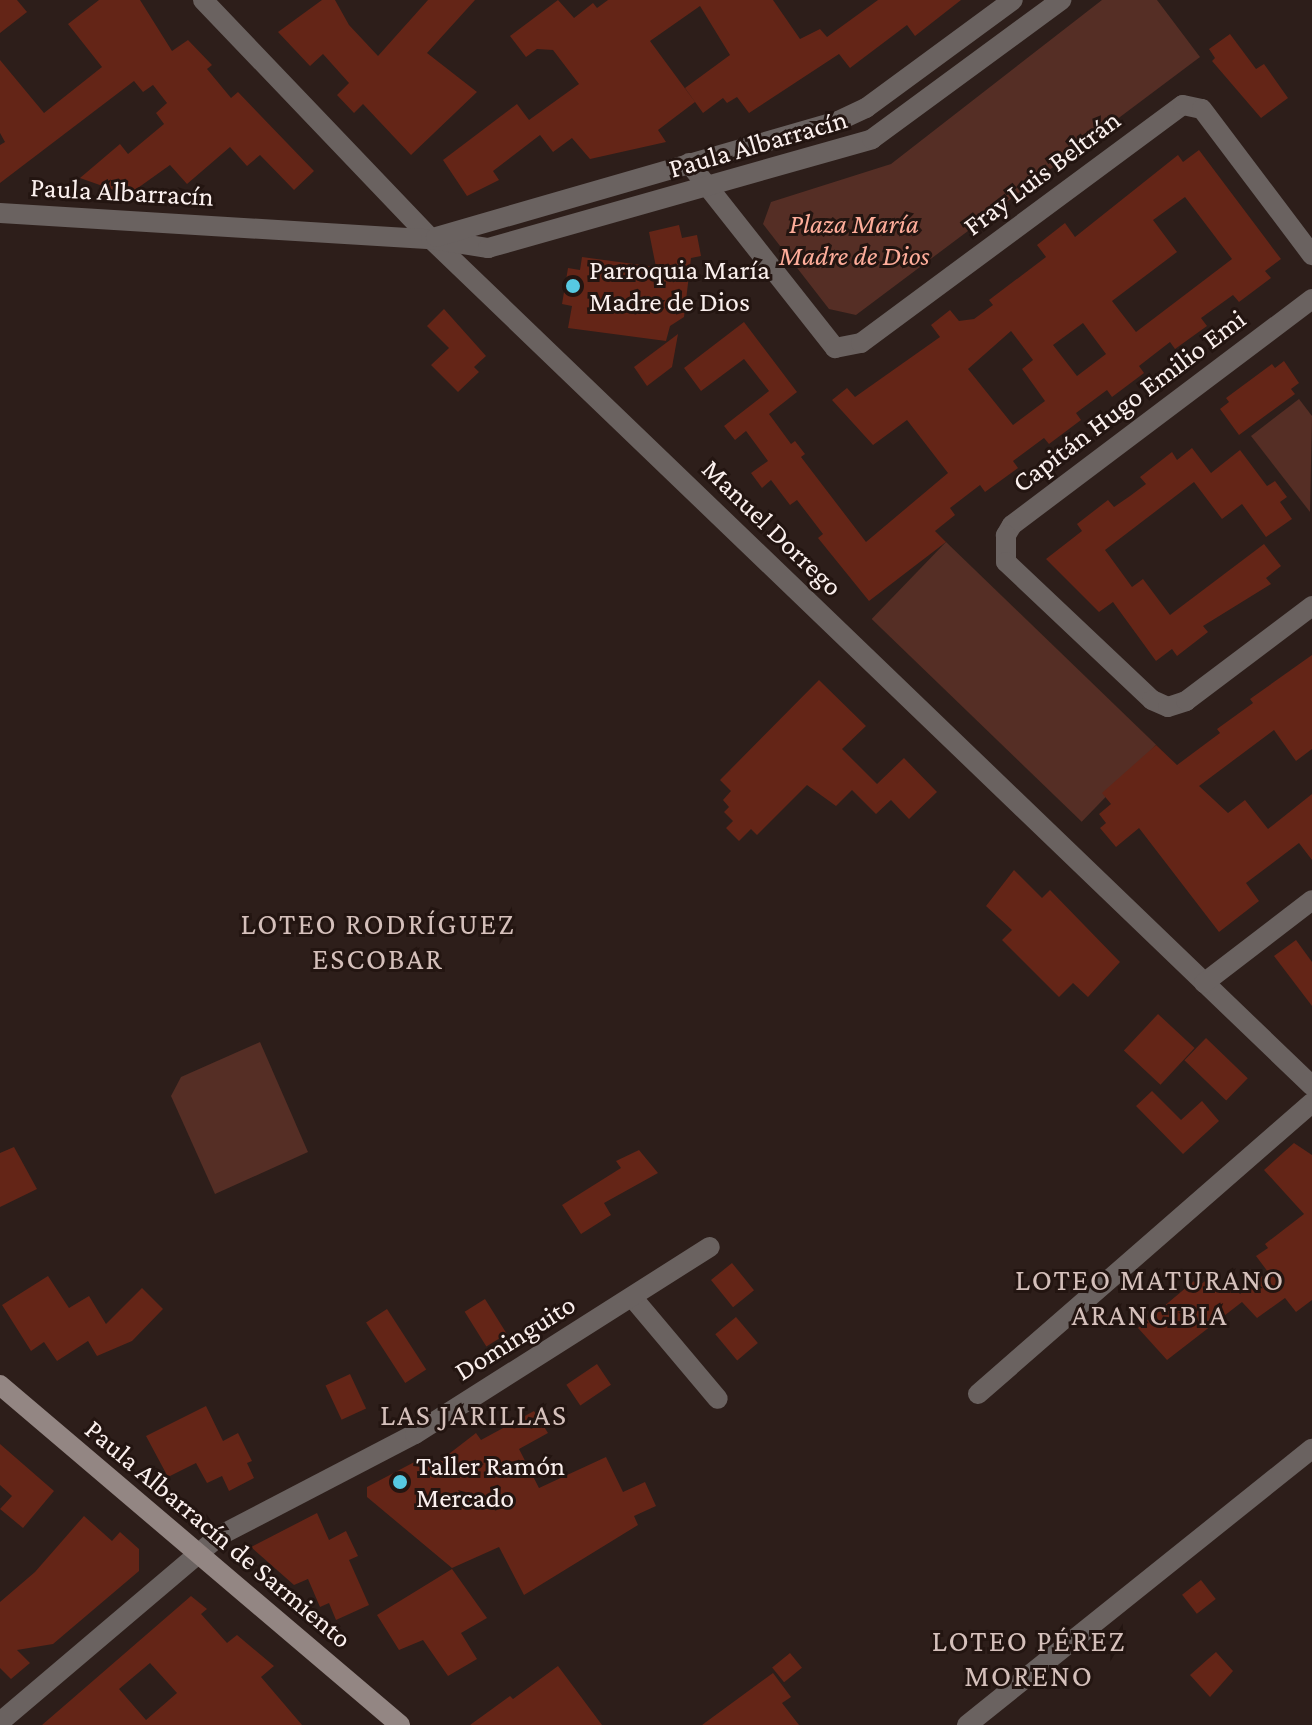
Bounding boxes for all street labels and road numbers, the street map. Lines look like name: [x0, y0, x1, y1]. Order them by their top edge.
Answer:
street label: Paula Albarracín: [665, 103, 851, 185]
street label: Fray Luis Beltrán: [957, 103, 1127, 243]
street label: Paula Albarracín: [29, 170, 215, 214]
street label: Capitán Hugo Emilio Emi: [1006, 302, 1252, 500]
street label: Manuel Dorrego: [695, 453, 849, 603]
street label: Dominguito: [448, 1288, 582, 1388]
street label: Paula Albarracín de Sarmiento: [78, 1413, 358, 1655]

